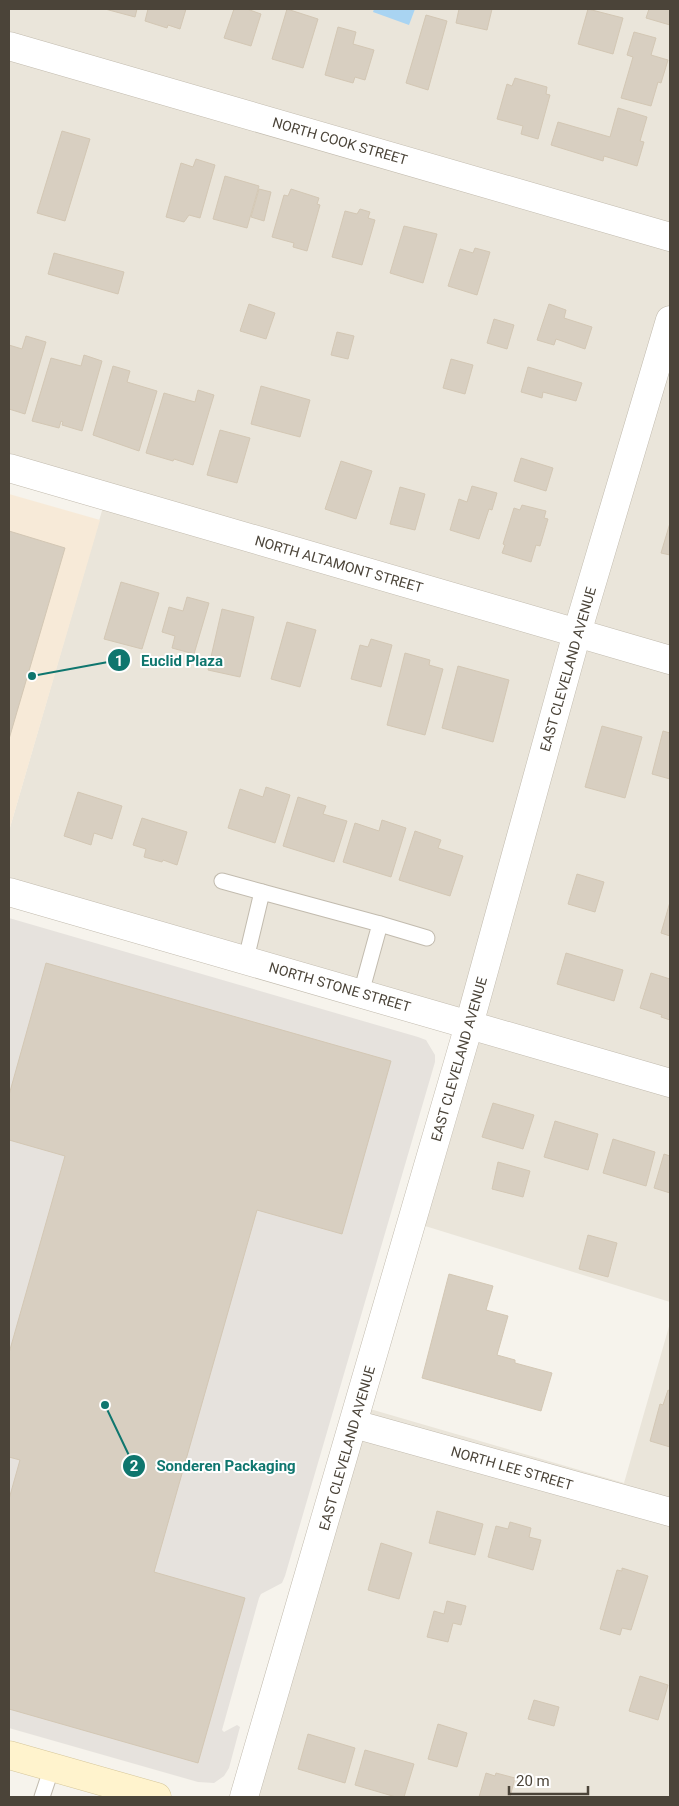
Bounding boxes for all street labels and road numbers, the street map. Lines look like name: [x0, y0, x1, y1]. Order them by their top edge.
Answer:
street label: NORTH COOK STREET: [271, 114, 410, 168]
street label: NORTH ALTAMONT STREET: [253, 532, 426, 596]
street label: EAST CLEVELAND AVENUE: [537, 585, 599, 753]
street label: NORTH STONE STREET: [267, 959, 413, 1015]
street label: EAST CLEVELAND AVENUE: [428, 975, 490, 1143]
street label: EAST CLEVELAND AVENUE: [316, 1364, 378, 1532]
street label: NORTH LEE STREET: [449, 1443, 575, 1493]

